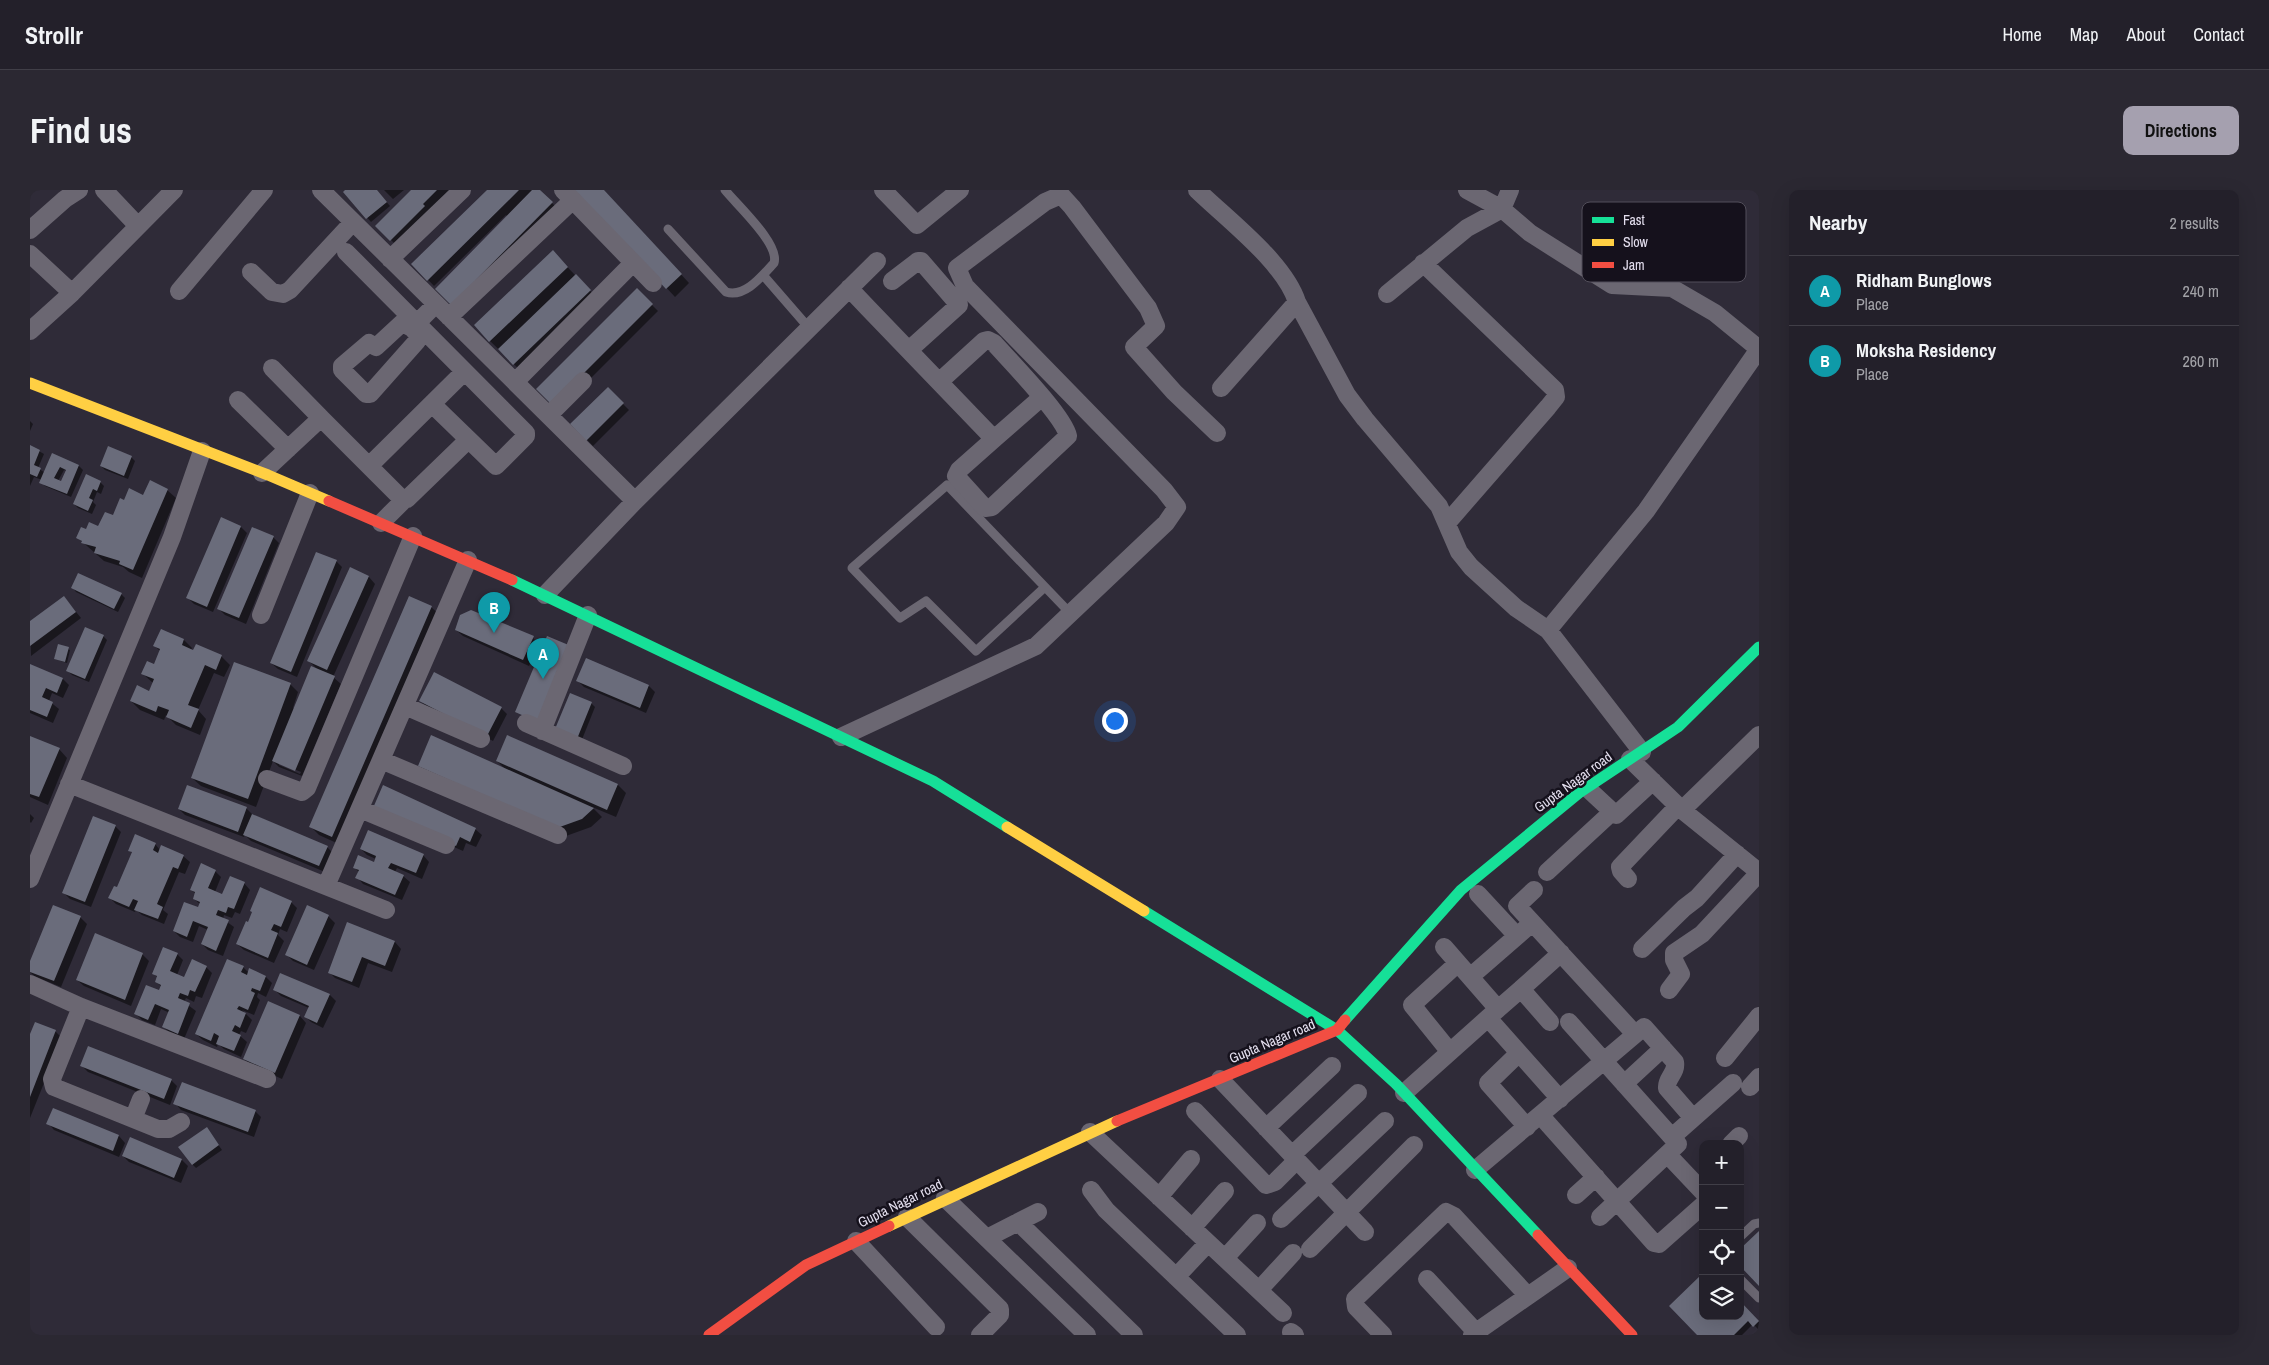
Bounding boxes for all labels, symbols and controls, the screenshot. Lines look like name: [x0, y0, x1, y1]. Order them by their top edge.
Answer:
text: Strollr: [25, 19, 83, 51]
text: Home: [2002, 22, 2042, 47]
text: Map: [2070, 22, 2099, 47]
text: About: [2127, 22, 2165, 47]
text: Contact: [2193, 22, 2244, 47]
button: Directions: [2123, 106, 2239, 155]
text: Find us: [30, 107, 132, 154]
legend: [1582, 202, 1746, 282]
text: Nearby: [1809, 208, 1867, 237]
text: Fast: [1623, 211, 1645, 229]
text: 2 results: [2169, 212, 2219, 234]
text: Slow: [1623, 233, 1649, 251]
text: Jam: [1623, 256, 1645, 274]
text: Ridham Bunglows: [1856, 267, 1992, 293]
text: A: [1820, 280, 1830, 302]
text: 240 m: [2183, 280, 2219, 302]
text: Place: [1856, 293, 1889, 315]
text: Moksha Residency: [1856, 337, 1996, 363]
text: B: [1820, 350, 1830, 372]
text: 260 m: [2183, 350, 2219, 372]
text: Place: [1856, 363, 1889, 385]
pin: B: [478, 592, 510, 633]
pin: A: [527, 638, 559, 679]
your location: [1102, 708, 1128, 734]
street label: Gupta Nagar road: [1531, 748, 1615, 816]
street label: Gupta Nagar road: [1226, 1015, 1318, 1067]
map controls: [1699, 1140, 1744, 1320]
button: +: [1699, 1140, 1744, 1185]
street label: Gupta Nagar road: [855, 1175, 945, 1231]
button: −: [1699, 1185, 1744, 1230]
button: locate: [1699, 1230, 1744, 1275]
button: layers: [1699, 1275, 1744, 1320]

